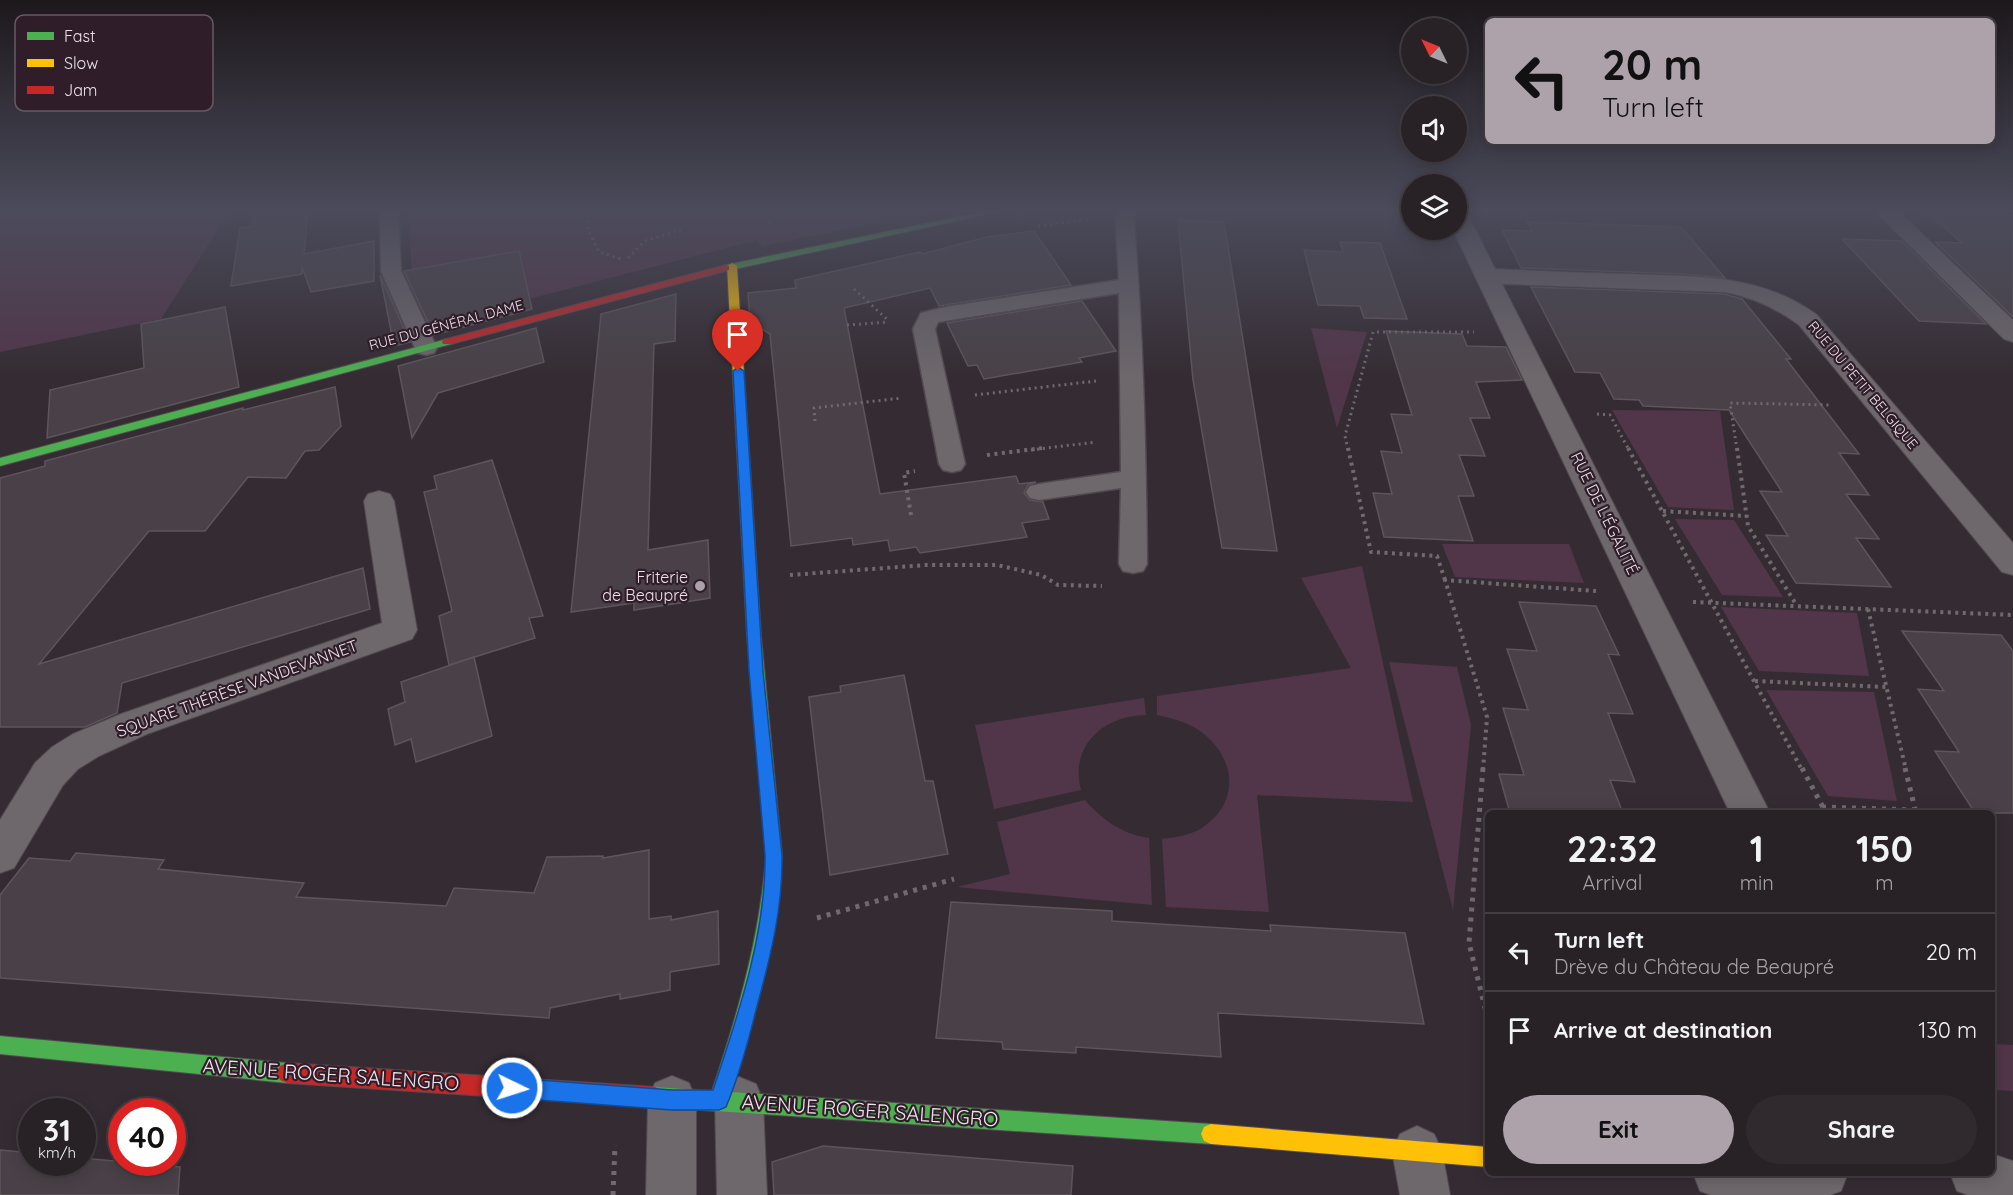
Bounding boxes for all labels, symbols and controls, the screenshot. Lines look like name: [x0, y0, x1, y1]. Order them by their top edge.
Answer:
legend: [15, 15, 213, 111]
north arrow: [1401, 18, 1467, 84]
map controls: [1401, 18, 1467, 240]
text: Fast: [64, 26, 95, 46]
text: 20 m: [1602, 38, 1702, 91]
icon: left: [1503, 42, 1581, 120]
text: Slow: [64, 53, 98, 73]
text: Jam: [64, 80, 97, 100]
text: Turn left: [1602, 90, 1704, 124]
button: sound: [1401, 96, 1467, 162]
button: layers: [1401, 174, 1467, 240]
street label: RUE DU GÉNÉRAL DAME: [367, 296, 525, 354]
pin: [712, 309, 763, 371]
street label: RUE DU PETIT BELGIQUE: [1804, 317, 1922, 453]
icon: arrive: [721, 318, 754, 351]
street label: RUE DE L'ÉGALITÉ: [1567, 448, 1643, 578]
place label: Friterie de Beaupré: [602, 567, 688, 605]
marker: Friterie de Beaupré: [693, 579, 707, 593]
street label: SQUARE THÉRÈSE VANDEVANNET: [114, 635, 360, 741]
text: 22:32: [1567, 826, 1658, 871]
text: 1: [1750, 826, 1764, 871]
text: 150: [1856, 826, 1913, 871]
text: Arrival: [1582, 870, 1642, 895]
text: min: [1740, 870, 1774, 895]
text: m: [1875, 870, 1894, 895]
text: Turn left: [1554, 926, 1644, 954]
icon: left: [1503, 936, 1536, 969]
text: 20 m: [1926, 938, 1977, 966]
text: Drève du Château de Beaupré: [1554, 954, 1834, 979]
icon: arrive: [1503, 1014, 1536, 1047]
text: Arrive at destination: [1554, 1016, 1772, 1044]
text: 130 m: [1918, 1016, 1977, 1044]
street label: AVENUE ROGER SALENGRO: [202, 1053, 460, 1095]
position arrow: [480, 1056, 544, 1120]
street label: AVENUE ROGER SALENGRO: [741, 1089, 999, 1131]
button: Exit: [1503, 1095, 1734, 1164]
button: Share: [1746, 1095, 1977, 1164]
speed limit sign: 40: [108, 1098, 186, 1176]
text: 31: [43, 1111, 71, 1149]
text: km/h: [38, 1143, 76, 1162]

